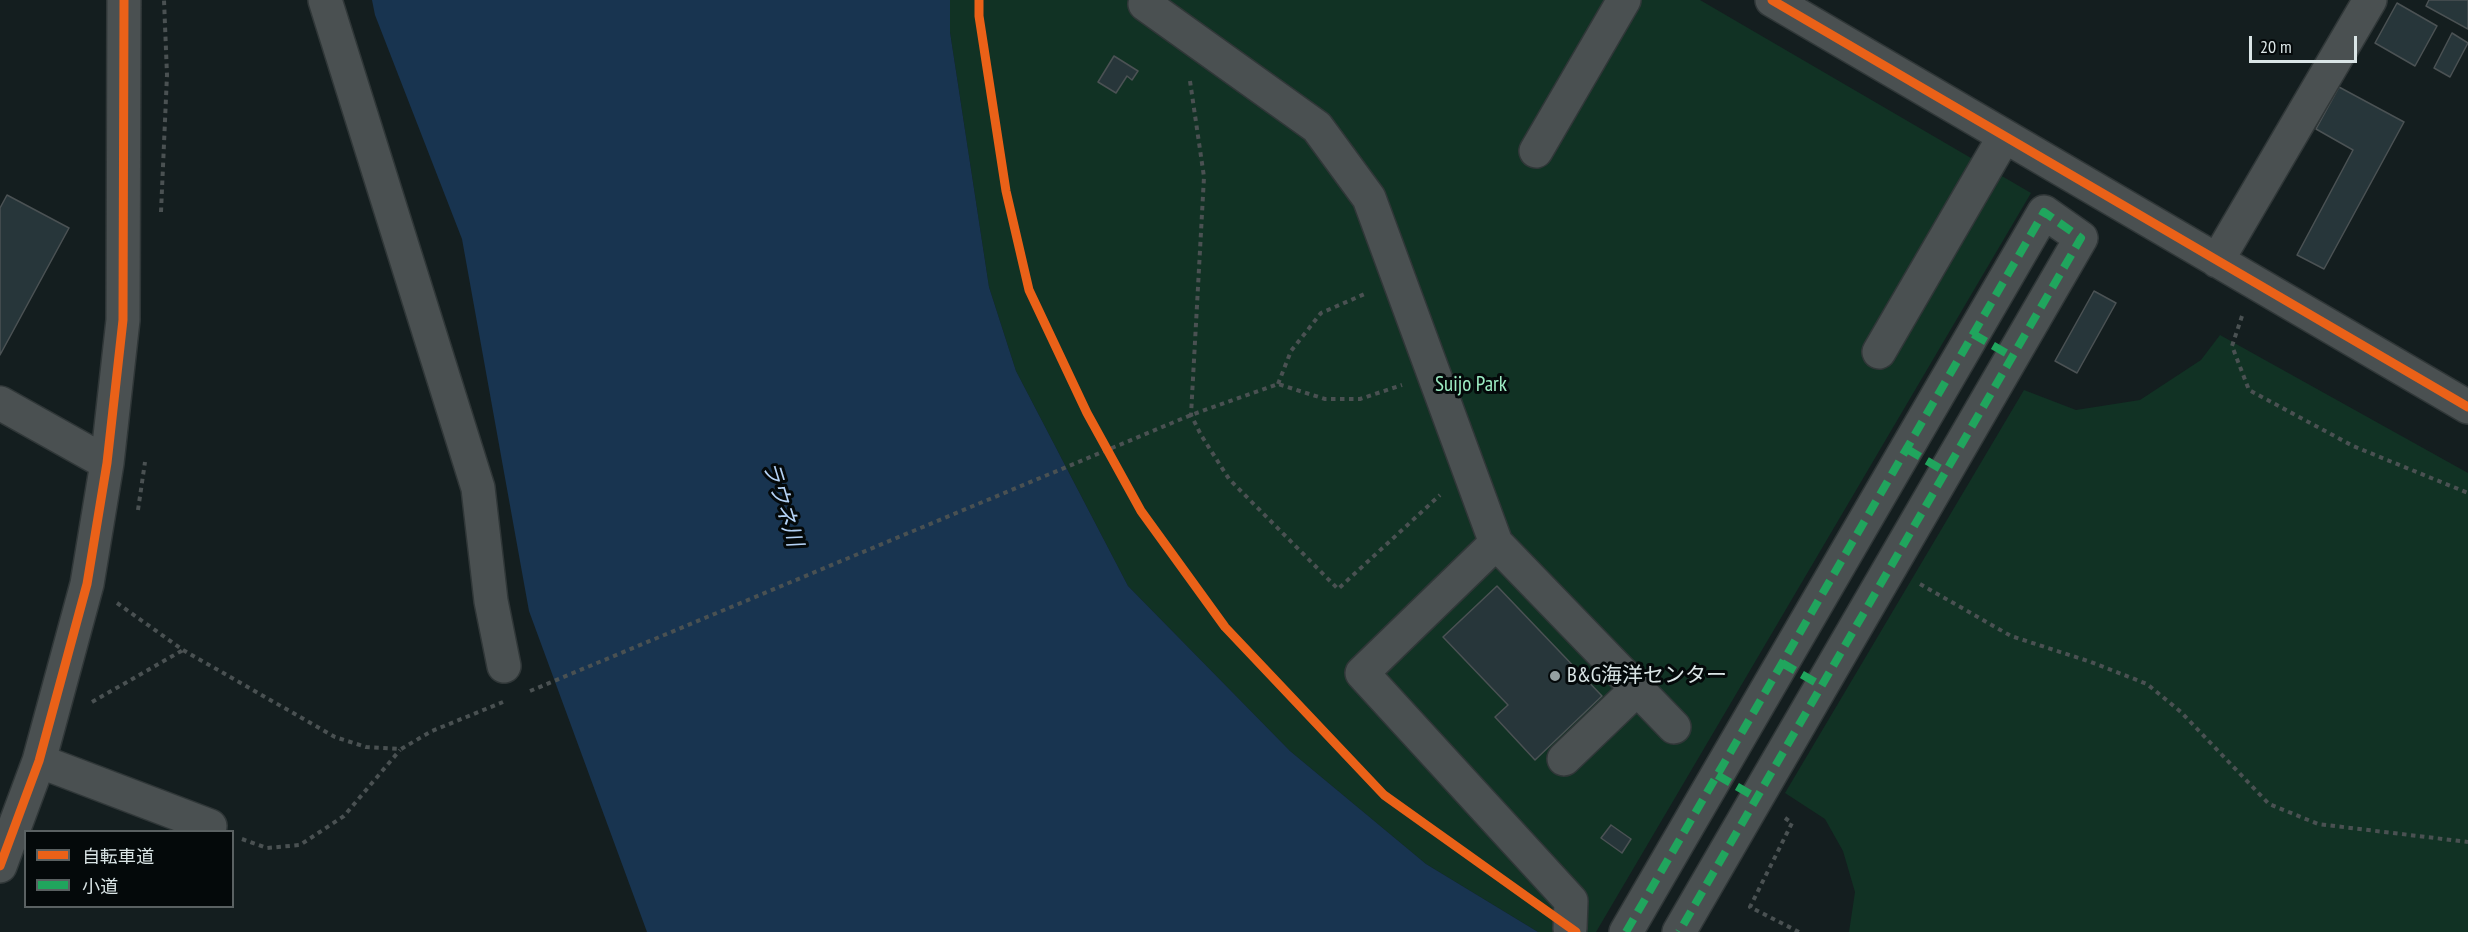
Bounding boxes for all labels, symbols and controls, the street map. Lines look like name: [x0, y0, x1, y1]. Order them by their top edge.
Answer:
scale bar: [2252, 24, 2360, 62]
text: 20 m: [2260, 35, 2292, 58]
park label: Suijo Park: [1435, 372, 1507, 398]
water label: ラウネ川: [757, 458, 807, 550]
place label: B&G海洋センター: [1567, 663, 1727, 689]
marker: B&G海洋センター: [1548, 669, 1562, 683]
legend: [24, 830, 234, 908]
text: 自転車道: [82, 845, 154, 868]
text: 小道: [82, 875, 118, 898]

